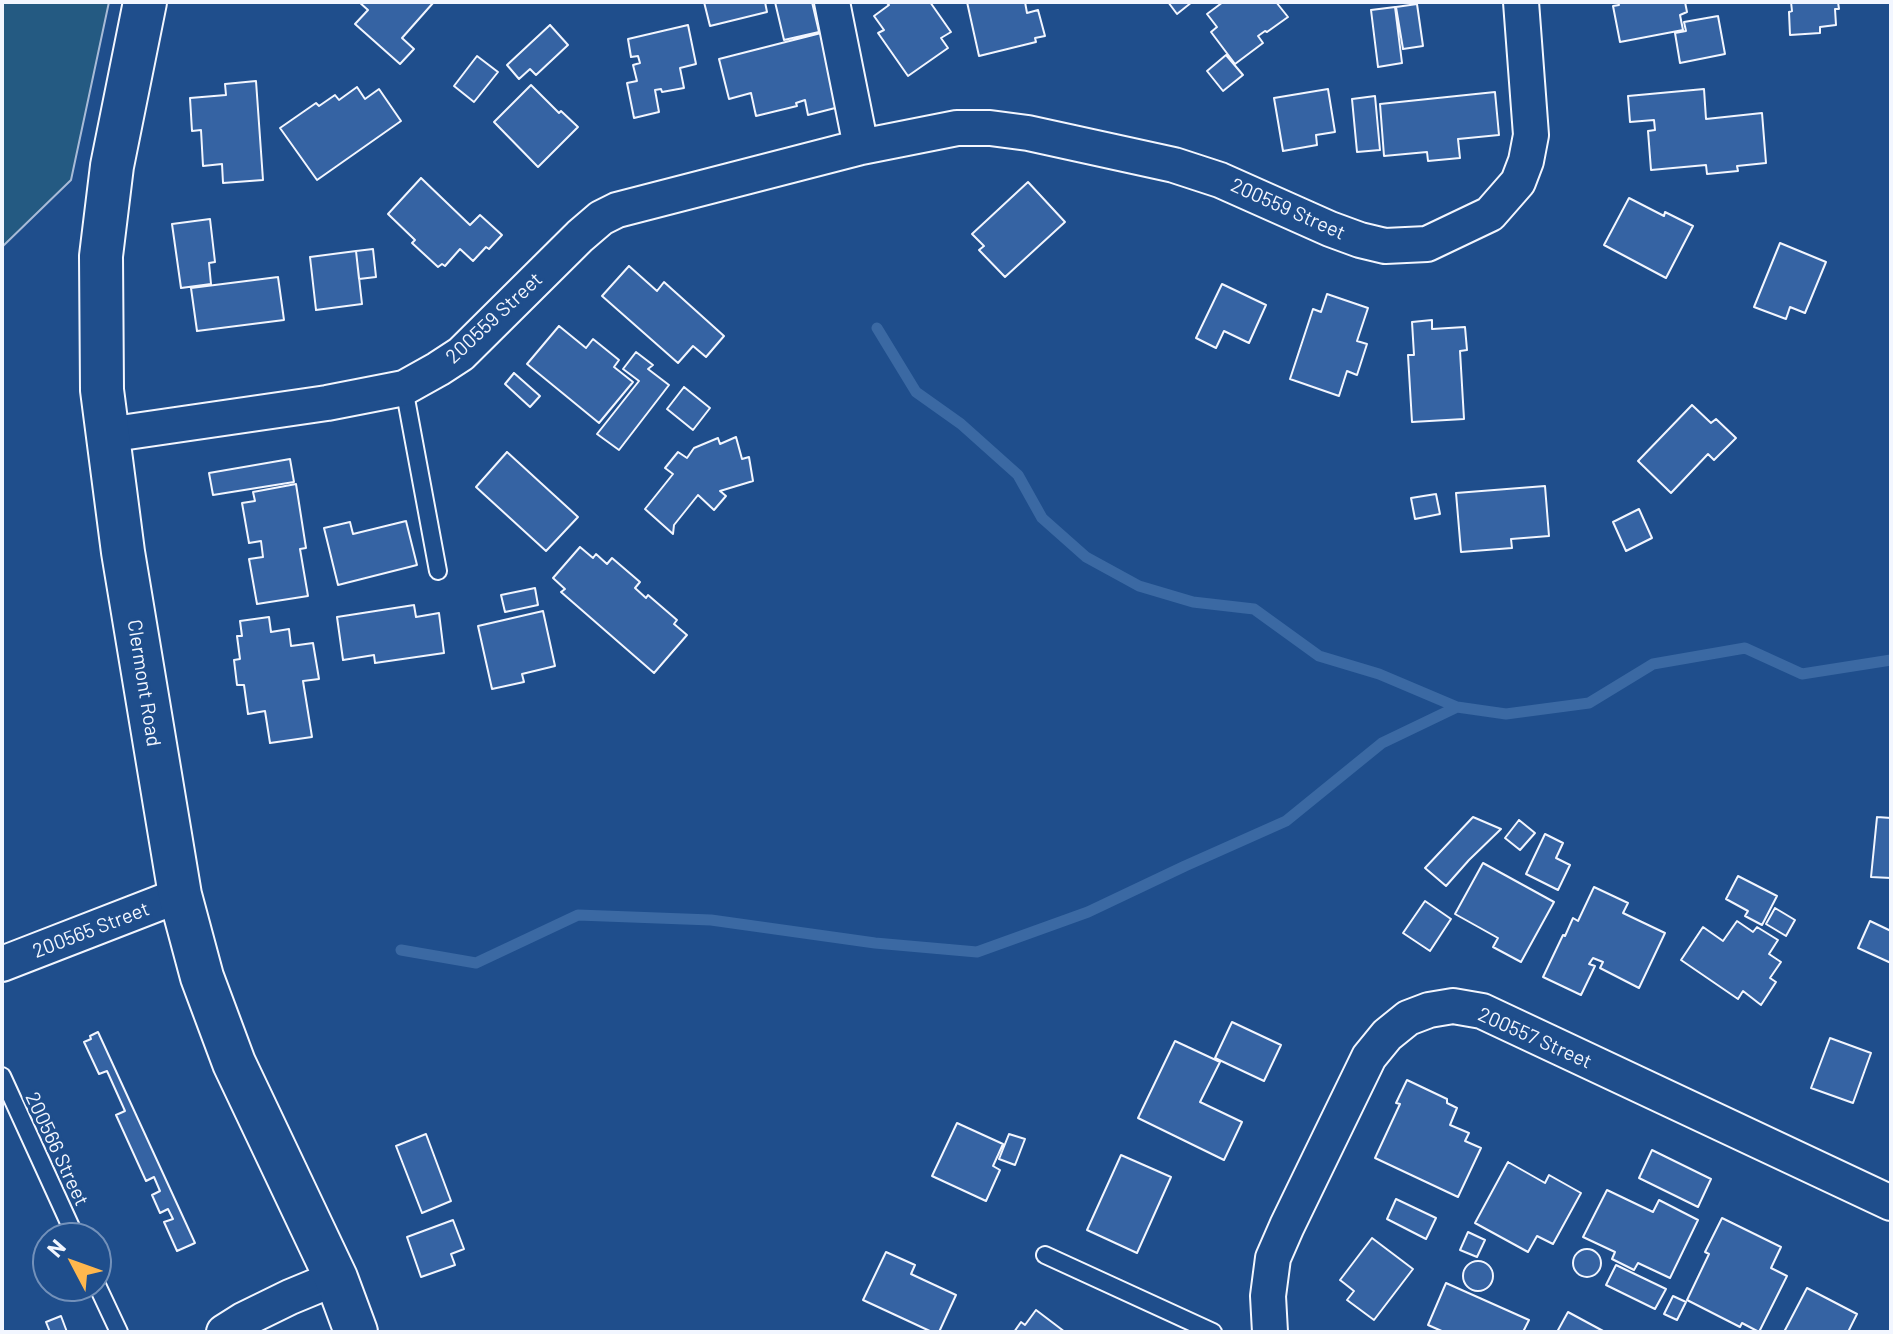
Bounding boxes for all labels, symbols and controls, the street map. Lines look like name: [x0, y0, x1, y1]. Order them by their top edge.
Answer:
street label: 200559 Street: [1227, 173, 1349, 245]
street label: 200559 Street: [441, 267, 547, 369]
street label: Clermont Road: [122, 618, 166, 748]
street label: 200565 Street: [29, 897, 153, 963]
street label: 200557 Street: [1474, 1002, 1596, 1074]
street label: 200566 Street: [20, 1088, 94, 1210]
north arrow: [32, 1222, 112, 1302]
text: N: [41, 1234, 70, 1262]

